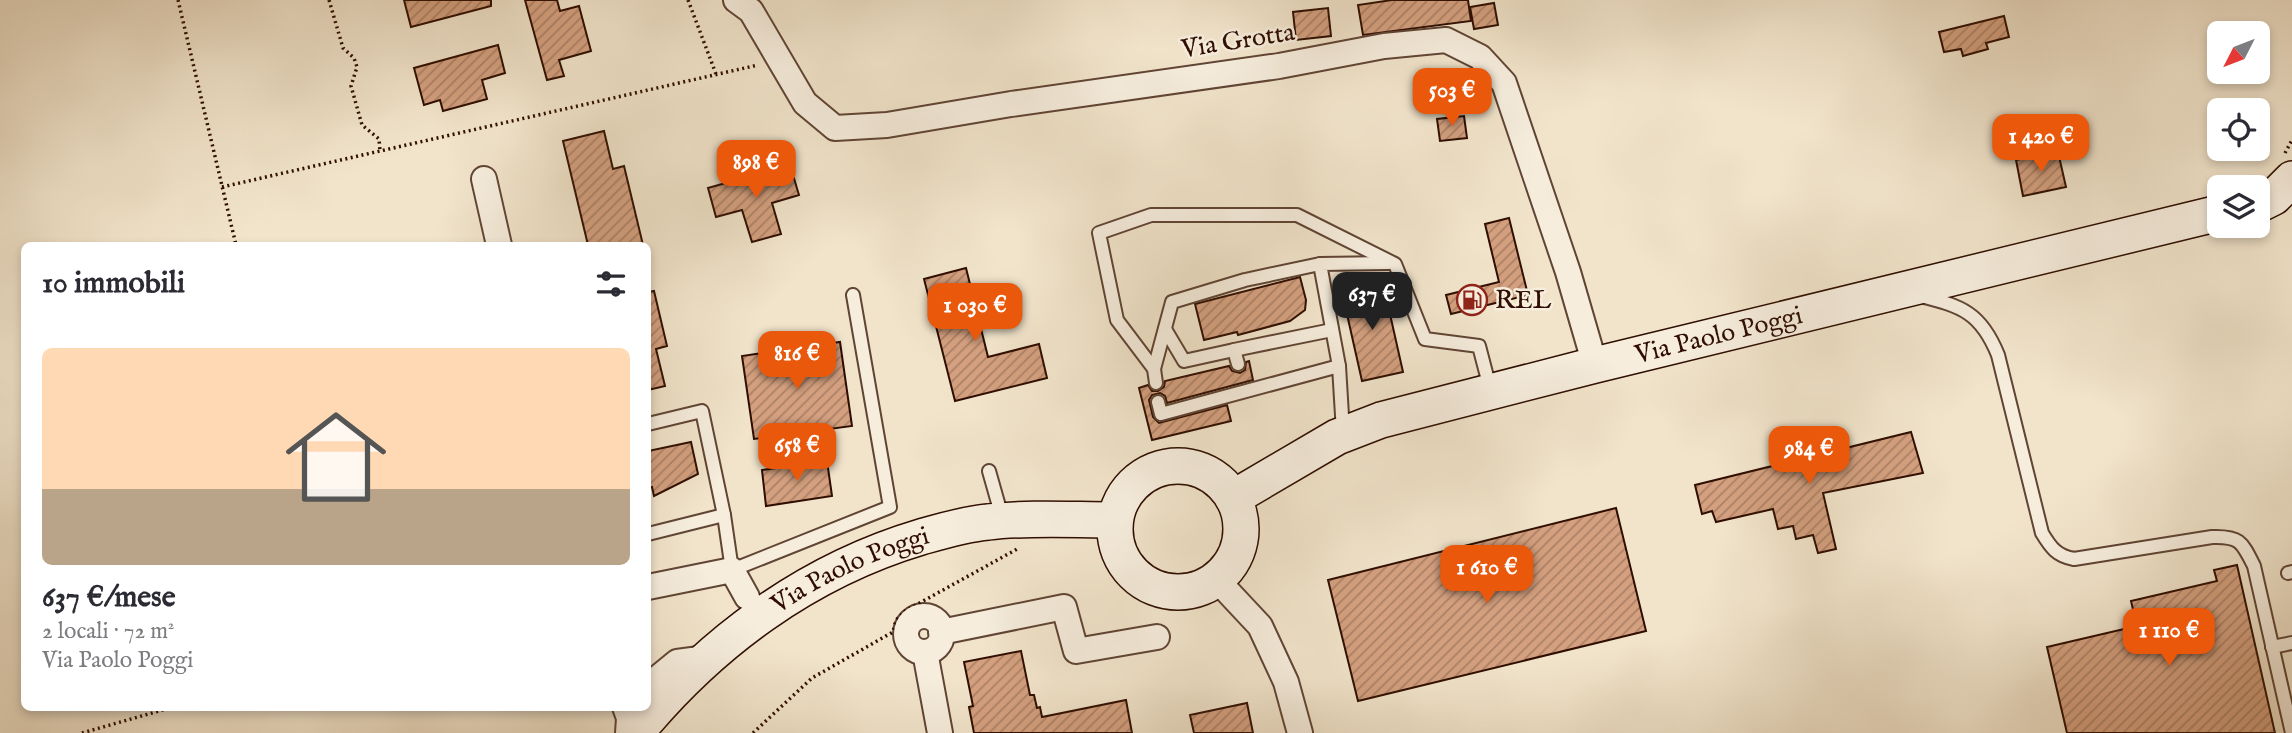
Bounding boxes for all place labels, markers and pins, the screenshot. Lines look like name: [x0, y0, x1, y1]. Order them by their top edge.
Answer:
pin: 503 €: [1403, 68, 1501, 128]
pin: 1 420 €: [1976, 114, 2106, 174]
pin: 898 €: [707, 140, 805, 200]
pin: 637 €: [1323, 272, 1421, 332]
fuel station icon: REL: [1455, 283, 1489, 317]
pin: 1 030 €: [910, 284, 1040, 343]
place label: REL: [1495, 284, 1552, 317]
pin: 816 €: [748, 332, 846, 391]
pin: 658 €: [748, 424, 846, 483]
pin: 984 €: [1760, 426, 1858, 486]
pin: 1 610 €: [1422, 546, 1552, 605]
pin: 1 110 €: [2104, 608, 2234, 668]

